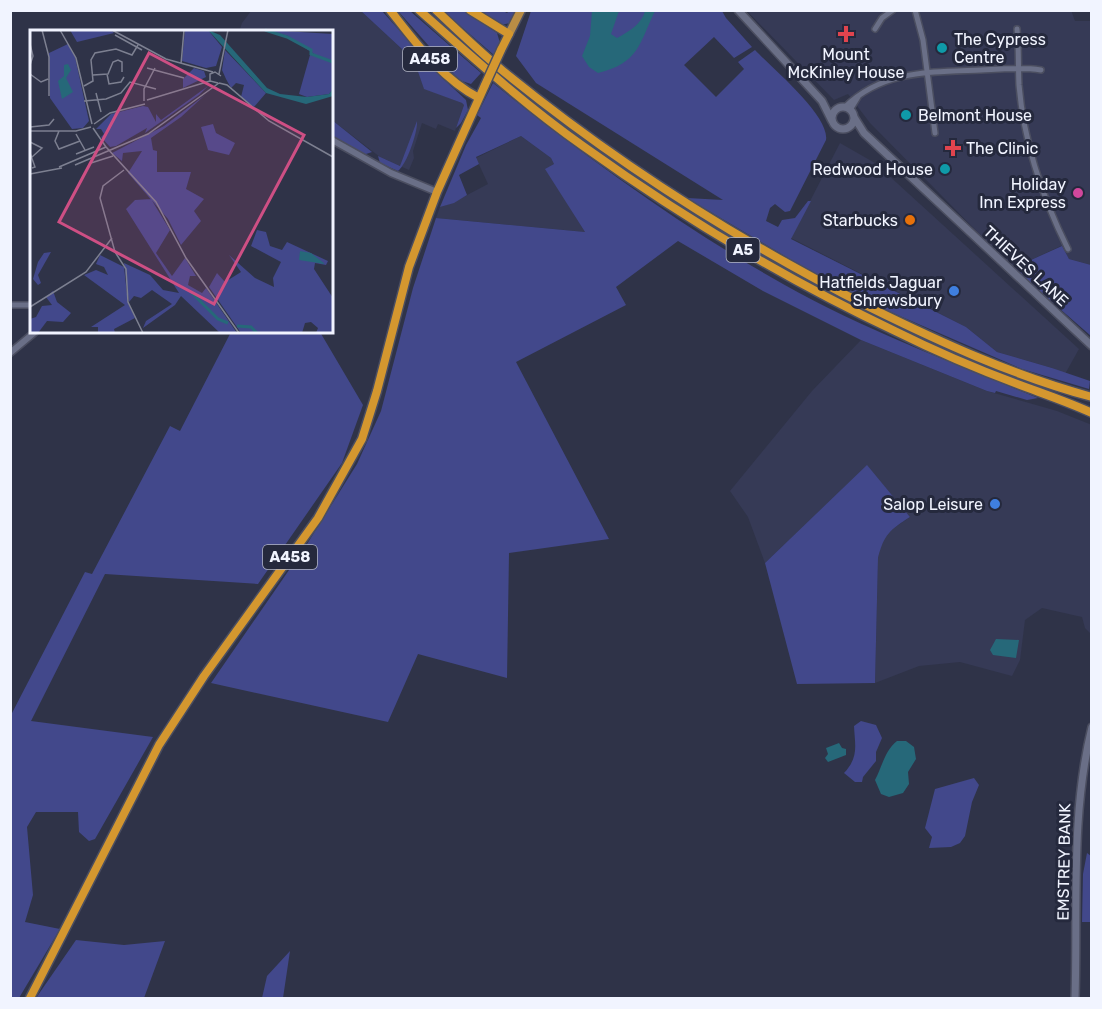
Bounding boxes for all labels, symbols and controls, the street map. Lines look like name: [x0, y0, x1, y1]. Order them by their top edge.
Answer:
marker: Mount McKinley House: [837, 25, 855, 43]
inset map: [30, 30, 333, 333]
place label: The Cypress Centre: [954, 30, 1046, 67]
marker: The Cypress Centre: [935, 41, 949, 55]
place label: Mount McKinley House: [788, 45, 905, 82]
road number: A458: [403, 47, 457, 71]
place label: Belmont House: [918, 106, 1032, 125]
marker: Belmont House: [899, 108, 913, 122]
marker: The Clinic: [944, 139, 962, 157]
place label: The Clinic: [966, 139, 1039, 158]
place label: Redwood House: [812, 160, 933, 179]
marker: Redwood House: [938, 162, 952, 176]
place label: Holiday Inn Express: [979, 175, 1066, 212]
marker: Holiday Inn Express: [1071, 186, 1085, 200]
place label: Starbucks: [823, 211, 898, 230]
marker: Starbucks: [903, 213, 917, 227]
street label: THIEVES LANE: [980, 222, 1072, 310]
road number: A5: [726, 238, 760, 262]
place label: Hatfields Jaguar Shrewsbury: [819, 273, 942, 310]
marker: Hatfields Jaguar Shrewsbury: [947, 284, 961, 298]
place label: Salop Leisure: [883, 495, 983, 514]
marker: Salop Leisure: [988, 497, 1002, 511]
road number: A458: [263, 545, 317, 569]
street label: EMSTREY BANK: [1053, 803, 1075, 921]

